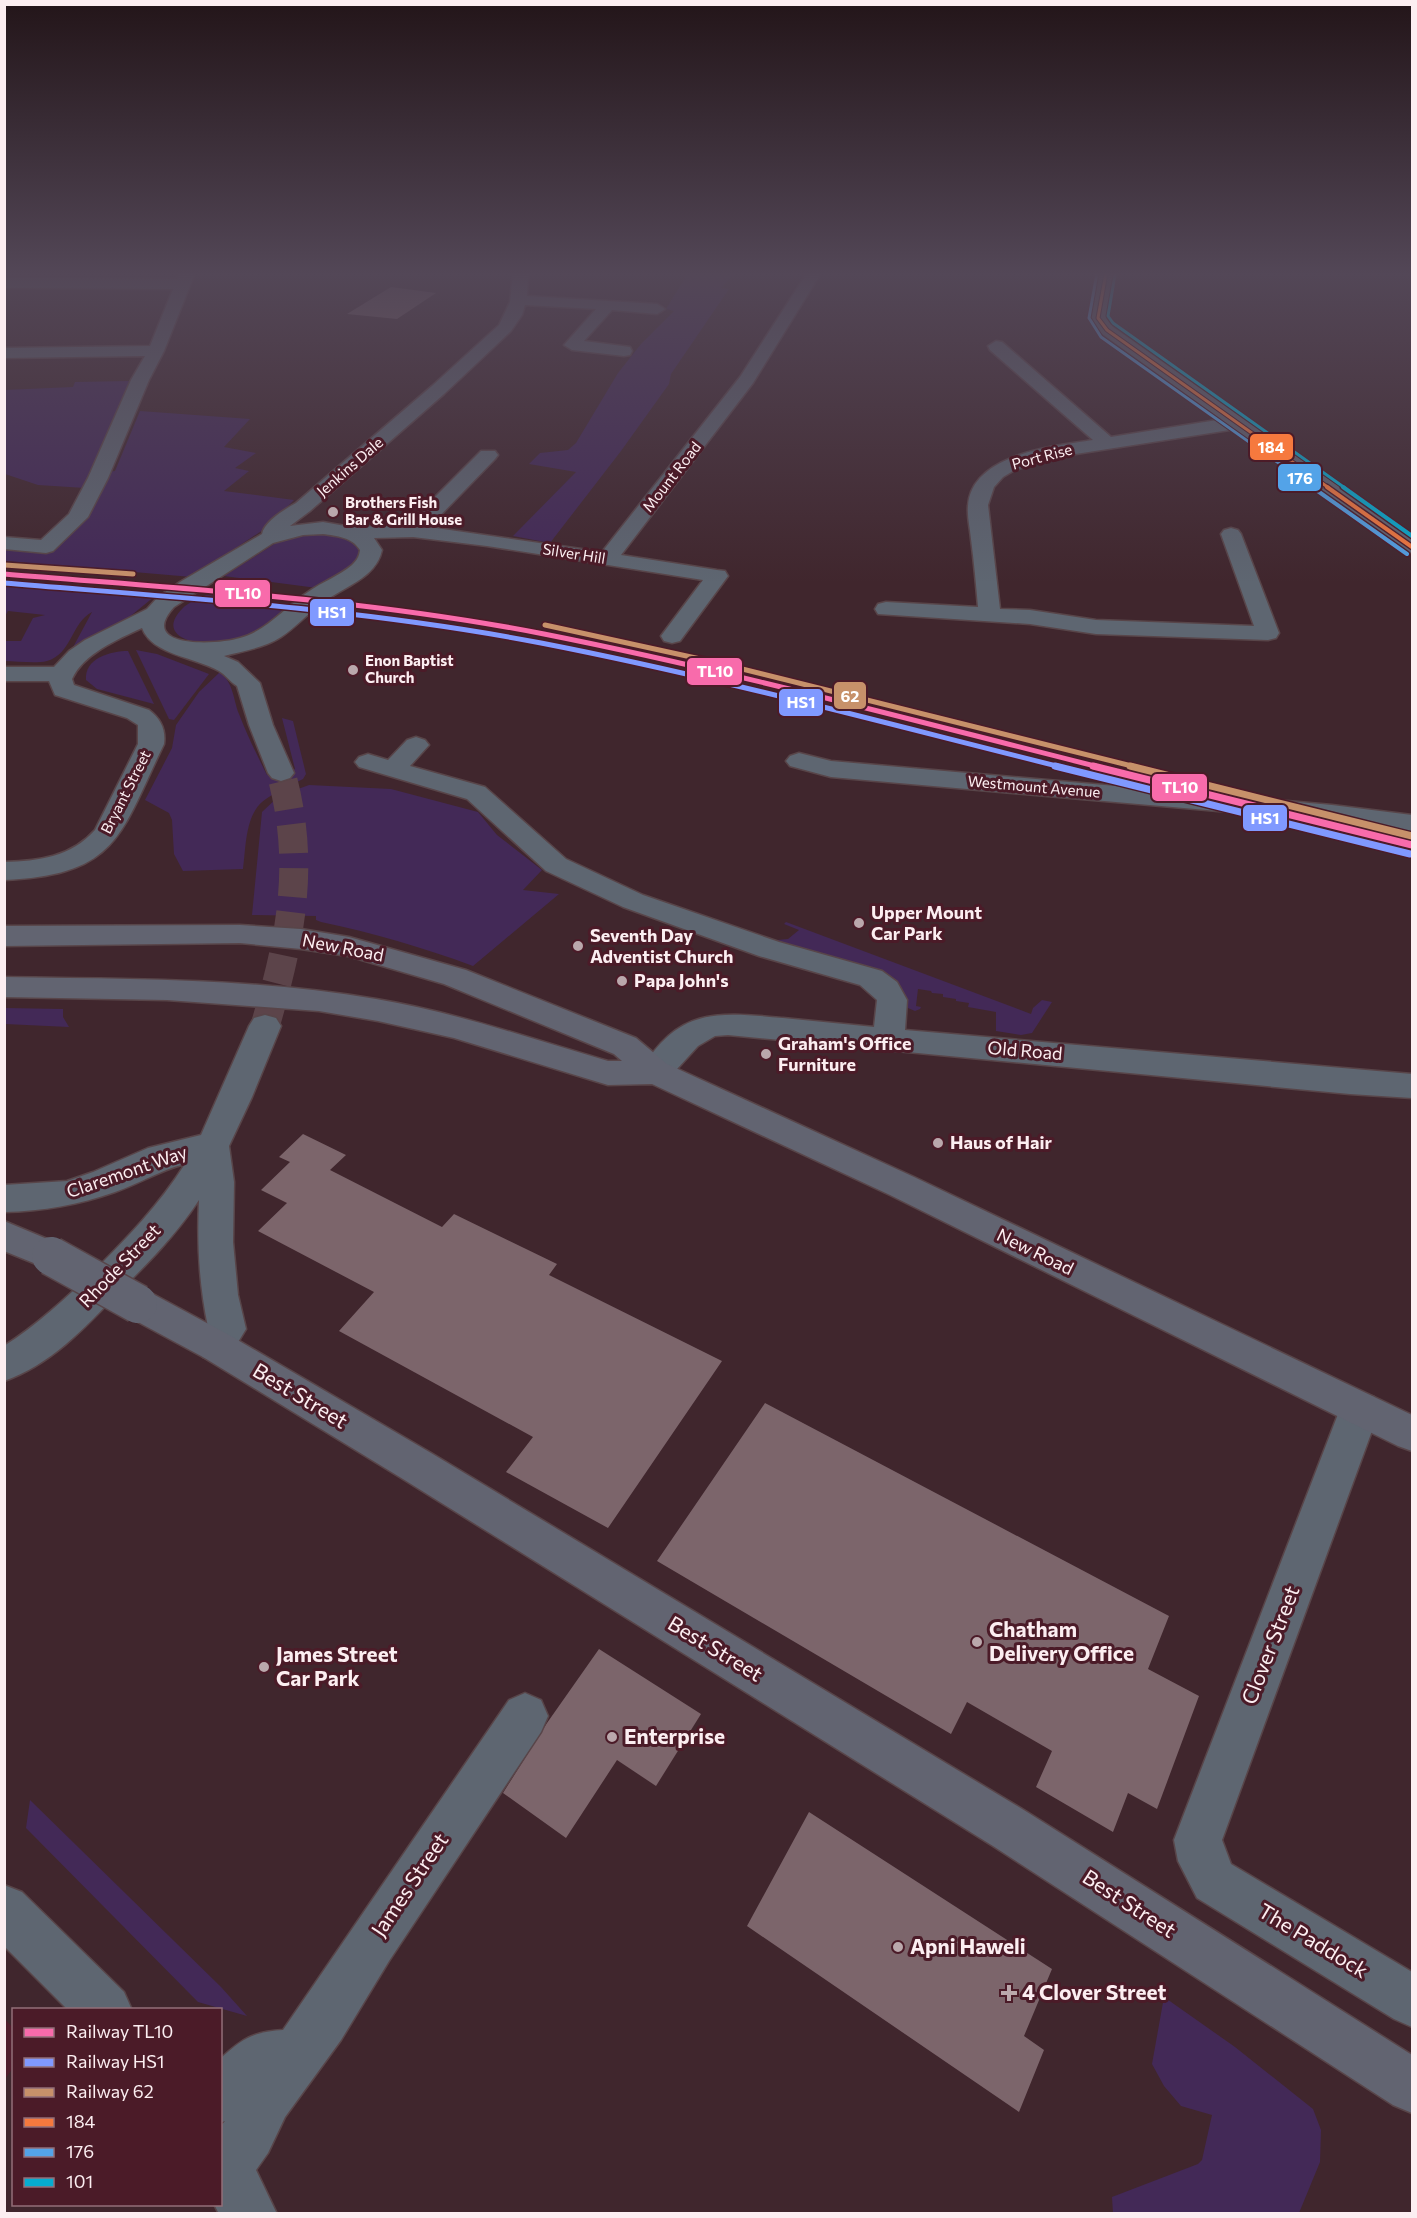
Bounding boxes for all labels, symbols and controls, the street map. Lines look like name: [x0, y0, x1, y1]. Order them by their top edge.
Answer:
street label: Jenkins Dale: [313, 433, 386, 500]
line badge: 184: [1249, 433, 1294, 461]
text: 184: [1258, 437, 1285, 456]
street label: Mount Road: [638, 438, 704, 515]
street label: Port Rise: [1010, 439, 1074, 473]
line badge: 176: [1277, 463, 1322, 492]
text: 176: [1287, 468, 1313, 487]
place label: Brothers Fish Bar & Grill House: [345, 493, 462, 528]
marker: Brothers Fish Bar & Grill House: [326, 505, 340, 519]
street label: Silver Hill: [541, 539, 607, 567]
line badge: TL10: [214, 579, 271, 608]
text: TL10: [225, 583, 261, 602]
line badge: HS1: [309, 598, 355, 627]
text: HS1: [318, 602, 346, 621]
place label: Enon Baptist Church: [365, 651, 454, 686]
line badge: TL10: [686, 657, 743, 686]
text: TL10: [697, 661, 733, 680]
marker: Enon Baptist Church: [346, 663, 360, 677]
line badge: 62: [833, 681, 867, 710]
text: 62: [841, 686, 859, 705]
line badge: HS1: [778, 688, 824, 717]
text: HS1: [787, 692, 815, 711]
street label: Bryant Street: [96, 747, 154, 836]
street label: Westmount Avenue: [967, 771, 1101, 801]
line badge: TL10: [1151, 773, 1208, 802]
text: TL10: [1162, 777, 1198, 796]
line badge: HS1: [1242, 804, 1288, 832]
text: HS1: [1251, 808, 1279, 827]
place label: Upper Mount Car Park: [871, 901, 982, 944]
marker: Upper Mount Car Park: [852, 916, 866, 930]
place label: Seventh Day Adventist Church: [590, 924, 734, 967]
street label: New Road: [300, 928, 386, 966]
marker: Seventh Day Adventist Church: [571, 939, 585, 953]
place label: Papa John's: [634, 969, 729, 991]
marker: Papa John's: [615, 974, 629, 988]
place label: Graham's Office Furniture: [778, 1032, 911, 1075]
street label: Old Road: [987, 1036, 1063, 1064]
marker: Graham's Office Furniture: [759, 1047, 773, 1061]
place label: Haus of Hair: [950, 1131, 1053, 1153]
marker: Haus of Hair: [931, 1136, 945, 1150]
street label: Claremont Way: [63, 1140, 190, 1202]
street label: Rhode Street: [74, 1219, 164, 1312]
street label: New Road: [993, 1223, 1077, 1279]
street label: Best Street: [249, 1357, 353, 1433]
street label: Clover Street: [1236, 1582, 1304, 1707]
street label: Best Street: [664, 1610, 768, 1686]
place label: Chatham Delivery Office: [989, 1616, 1134, 1665]
marker: Chatham Delivery Office: [970, 1635, 984, 1649]
place label: James Street Car Park: [276, 1641, 398, 1690]
marker: James Street Car Park: [257, 1660, 271, 1674]
place label: Enterprise: [624, 1723, 725, 1748]
marker: Enterprise: [605, 1730, 619, 1744]
street label: James Street: [365, 1828, 453, 1941]
street label: Best Street: [1079, 1863, 1181, 1942]
street label: The Paddock: [1254, 1897, 1373, 1982]
place label: Apni Haweli: [910, 1933, 1026, 1958]
marker: Apni Haweli: [891, 1940, 905, 1954]
place label: 4 Clover Street: [1022, 1979, 1166, 2004]
marker: 4 Clover Street: [1000, 1984, 1018, 2002]
legend: [12, 2008, 222, 2206]
text: Railway TL10: [66, 2020, 173, 2042]
text: Railway HS1: [66, 2050, 165, 2072]
text: Railway 62: [66, 2080, 154, 2102]
text: 184: [66, 2110, 96, 2132]
text: 176: [66, 2140, 94, 2162]
text: 101: [66, 2170, 93, 2192]

